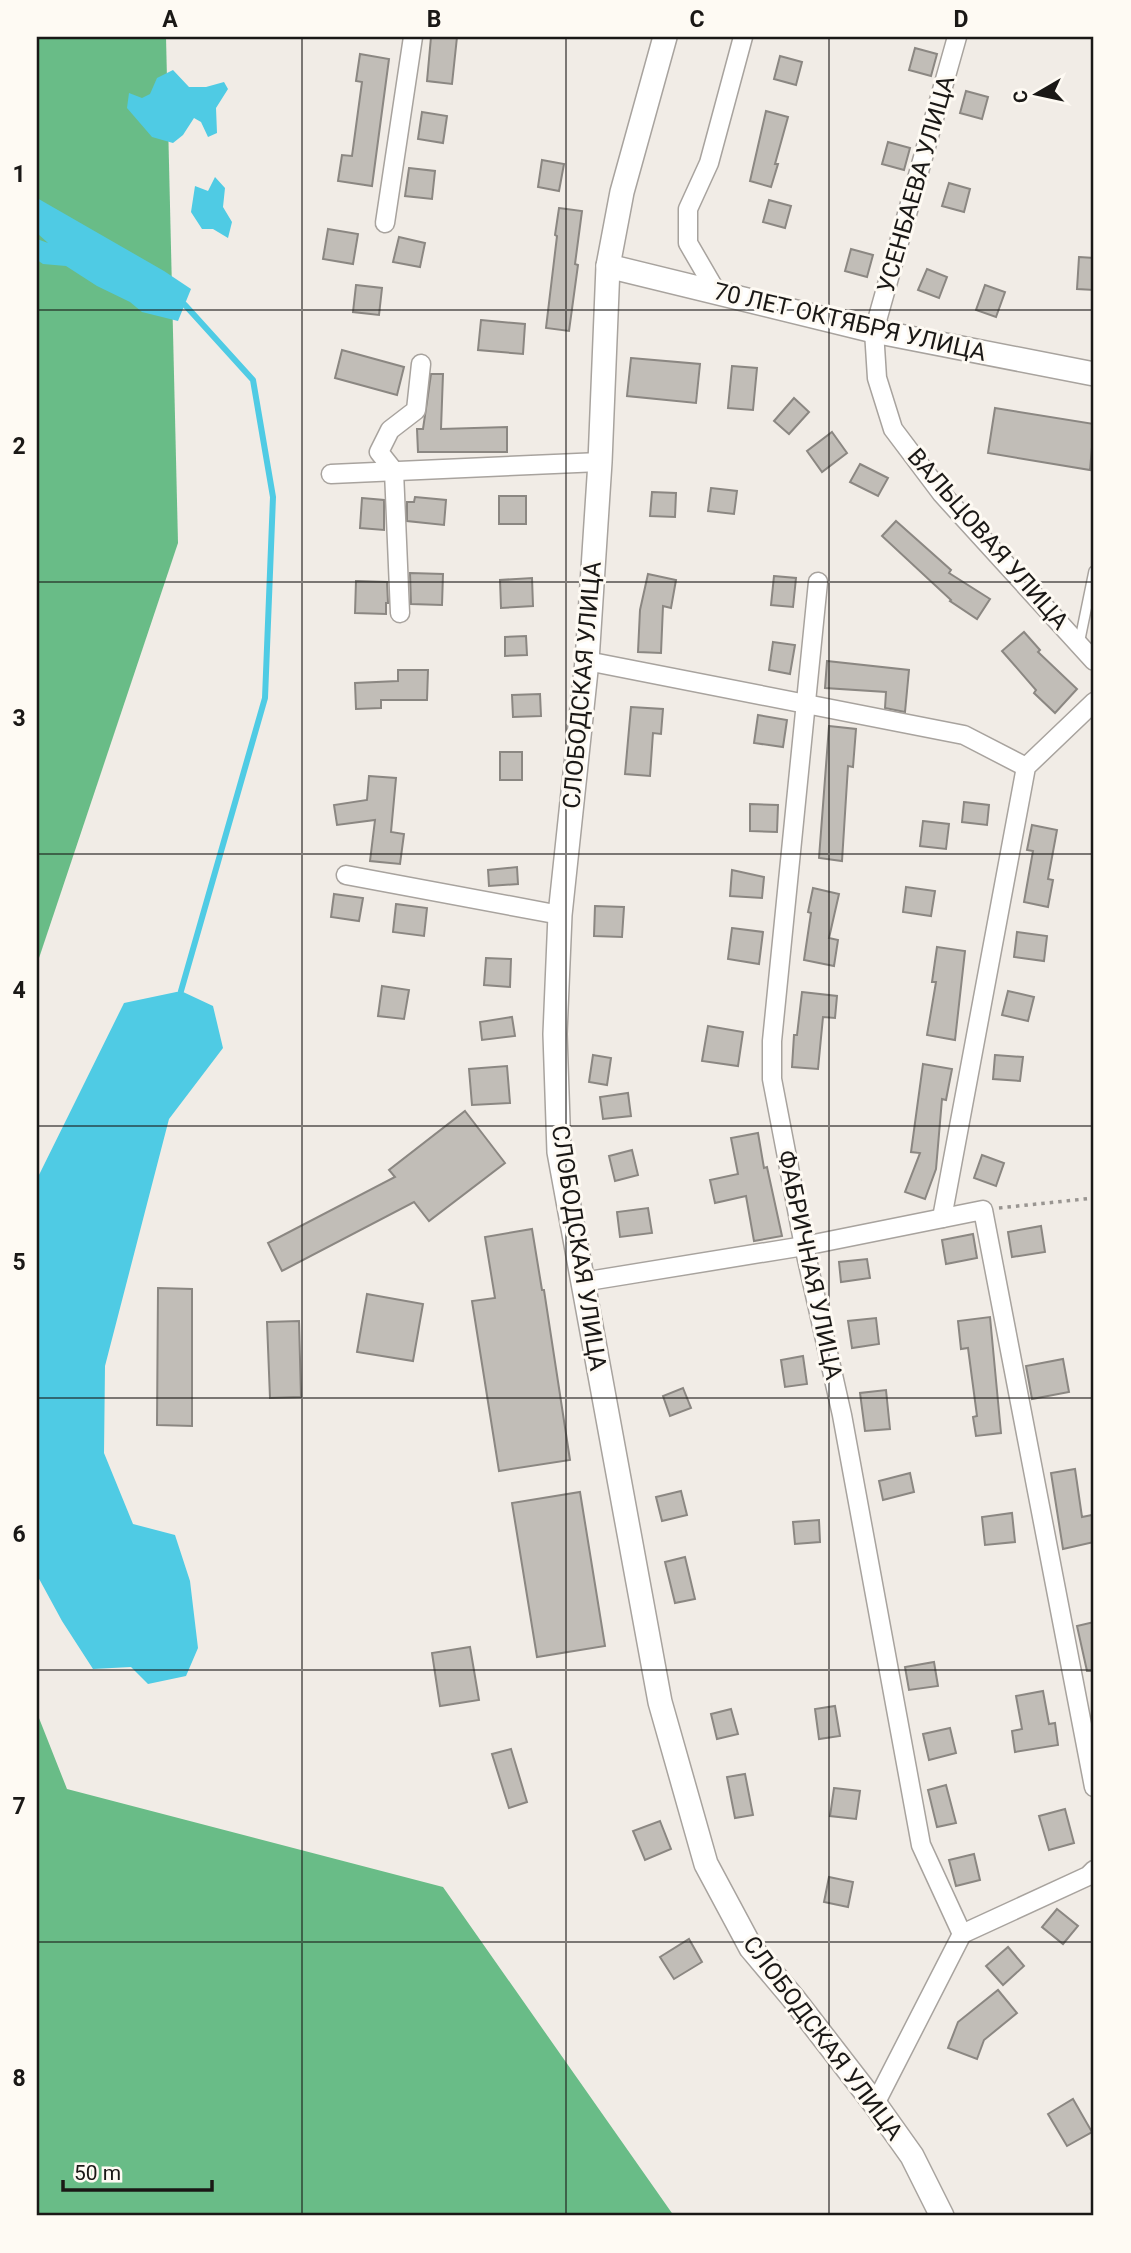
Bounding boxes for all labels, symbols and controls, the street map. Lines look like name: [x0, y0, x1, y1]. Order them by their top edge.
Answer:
text: A: [162, 6, 178, 33]
text: B: [427, 6, 441, 33]
text: C: [689, 6, 705, 33]
text: D: [954, 6, 968, 33]
north arrow: [1002, 60, 1072, 130]
street label: УСЕНБАЕВА УЛИЦА: [872, 72, 960, 296]
text: С: [1008, 89, 1033, 105]
text: 1: [12, 161, 26, 188]
street label: 70 ЛЕТ ОКТЯБРЯ УЛИЦА: [711, 277, 989, 367]
text: 2: [12, 433, 26, 460]
street label: ВАЛЬЦОВАЯ УЛИЦА: [902, 443, 1074, 636]
street label: СЛОБОДСКАЯ УЛИЦА: [557, 560, 607, 810]
text: 3: [12, 705, 26, 732]
text: 4: [12, 977, 26, 1004]
street label: СЛОБОДСКАЯ УЛИЦА: [546, 1123, 612, 1373]
street label: ФАБРИЧНАЯ УЛИЦА: [772, 1148, 848, 1383]
text: 5: [12, 1249, 26, 1276]
text: 6: [12, 1521, 26, 1548]
text: 7: [12, 1793, 26, 1820]
street label: СЛОБОДСКАЯ УЛИЦА: [737, 1931, 909, 2146]
text: 8: [12, 2065, 26, 2092]
scale bar: [63, 2148, 212, 2192]
text: 50 m: [74, 2161, 121, 2185]

